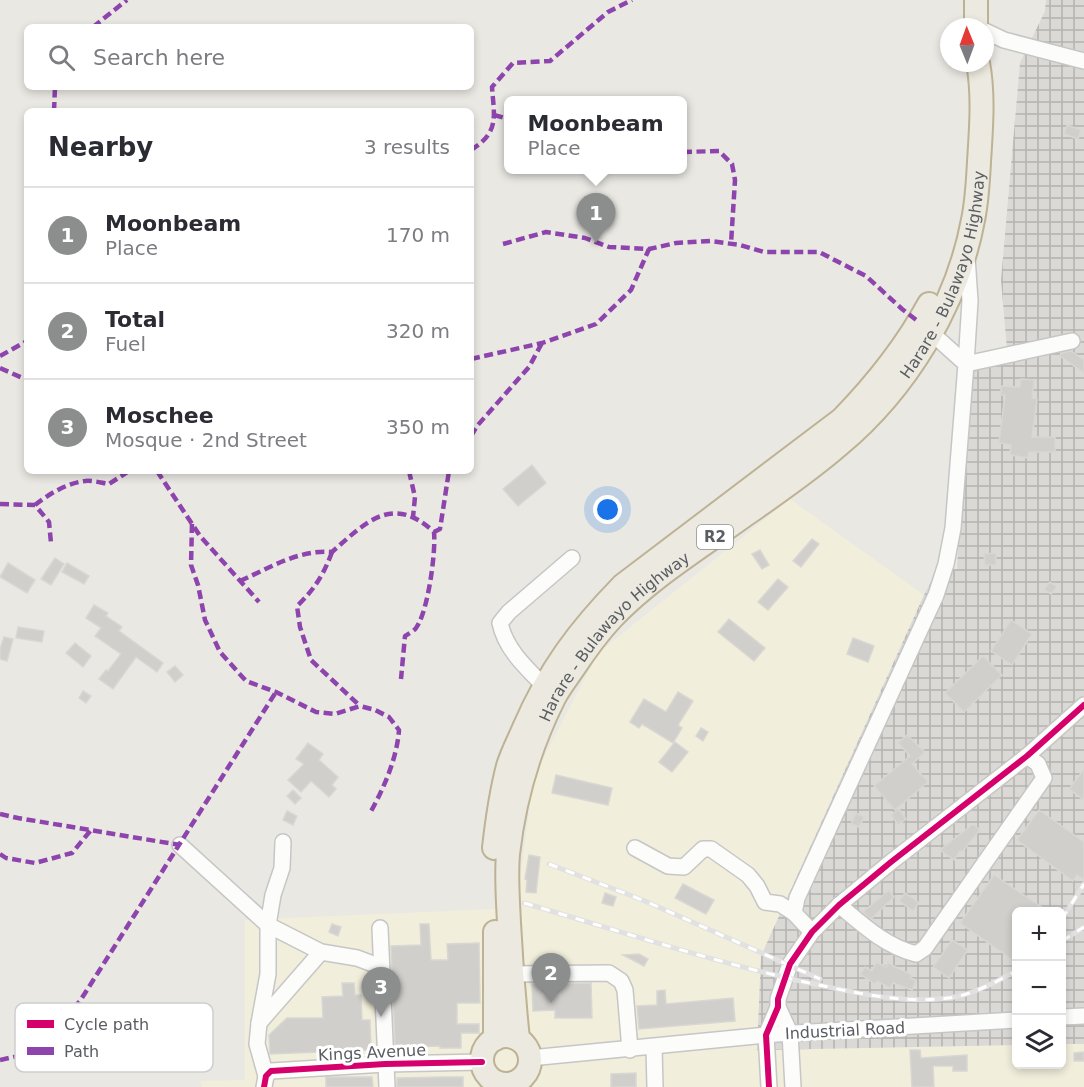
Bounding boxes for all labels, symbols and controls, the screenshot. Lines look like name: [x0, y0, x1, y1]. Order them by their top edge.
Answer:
north arrow: [940, 18, 994, 72]
search box: [24, 24, 474, 90]
icon: search: [45, 41, 78, 74]
text: Search here: [93, 45, 225, 70]
popup: [504, 96, 687, 174]
text: Moonbeam: [527, 111, 664, 136]
text: Nearby: [48, 132, 153, 162]
text: 3 results: [364, 135, 450, 159]
text: Place: [527, 136, 581, 160]
street label: Harare - Bulawayo Highway: [896, 170, 989, 382]
pin: 1: [576, 194, 616, 243]
text: Moonbeam: [105, 211, 241, 236]
text: 1: [61, 223, 74, 247]
text: 170 m: [386, 223, 450, 247]
text: Place: [105, 236, 158, 260]
text: Total: [105, 307, 165, 332]
text: 2: [61, 319, 74, 343]
text: 320 m: [386, 319, 450, 343]
text: Fuel: [105, 332, 146, 356]
text: Moschee: [105, 403, 214, 428]
text: 3: [61, 415, 74, 439]
text: 350 m: [386, 415, 450, 439]
text: Mosque · 2nd Street: [105, 428, 307, 452]
your location: [593, 495, 622, 524]
road number: R2: [697, 525, 733, 549]
street label: Harare - Bulawayo Highway: [535, 548, 693, 725]
map controls: [1012, 907, 1066, 1069]
button: +: [1012, 907, 1066, 961]
pin: 2: [532, 954, 570, 1003]
button: −: [1012, 961, 1066, 1015]
pin: 3: [362, 968, 400, 1017]
legend: [15, 1003, 213, 1072]
text: Cycle path: [64, 1015, 149, 1034]
button: layers: [1012, 1015, 1066, 1069]
street label: Industrial Road: [784, 1018, 906, 1043]
street label: Kings Avenue: [318, 1040, 427, 1065]
text: Path: [64, 1042, 99, 1061]

